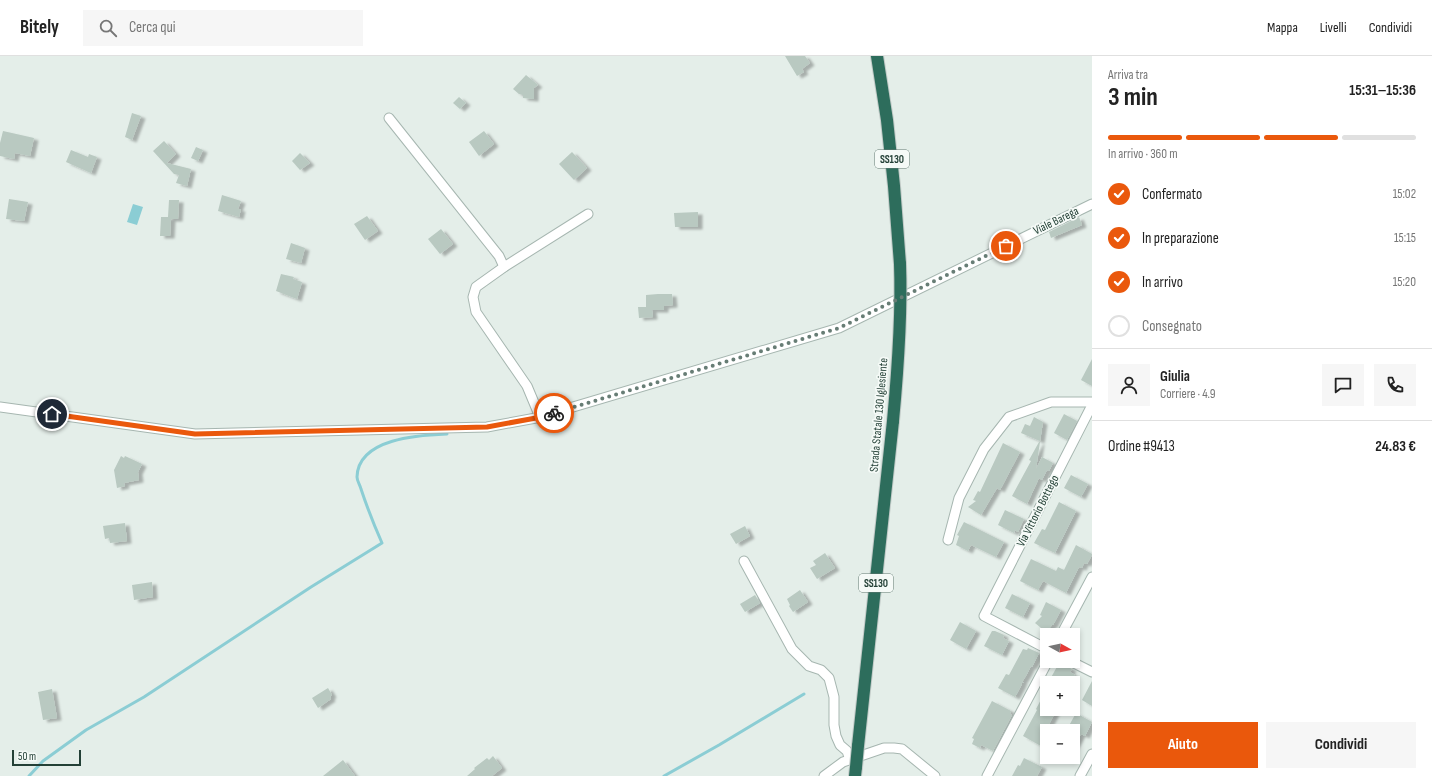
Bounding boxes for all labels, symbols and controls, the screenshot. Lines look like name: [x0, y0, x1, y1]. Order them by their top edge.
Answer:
search box: [83, 10, 363, 46]
text: Bitely: [20, 16, 59, 39]
icon: search: [97, 17, 119, 39]
text: Cerca qui: [129, 18, 175, 37]
text: Mappa: [1267, 19, 1298, 36]
text: Livelli: [1320, 19, 1347, 36]
text: Condividi: [1369, 19, 1412, 36]
text: Arriva tra: [1108, 67, 1148, 83]
text: 15:31–15:36: [1349, 81, 1416, 100]
text: 3 min: [1108, 82, 1158, 113]
text: In arrivo · 360 m: [1108, 146, 1178, 162]
road number: SS130: [875, 150, 909, 168]
icon: check: [1108, 183, 1130, 205]
text: Confermato: [1142, 185, 1202, 204]
text: 15:02: [1393, 186, 1416, 202]
street label: Viale Barega: [1031, 203, 1081, 238]
icon: check: [1108, 227, 1130, 249]
pin: [989, 229, 1023, 263]
text: In preparazione: [1142, 229, 1219, 248]
text: 15:15: [1394, 230, 1416, 246]
icon: bag: [995, 235, 1017, 257]
icon: check: [1108, 271, 1130, 293]
text: In arrivo: [1142, 273, 1183, 292]
text: 15:20: [1393, 274, 1416, 290]
text: Consegnato: [1142, 317, 1202, 336]
street label: Strada Statale 130 Iglesiente: [867, 357, 891, 473]
button: person: [1108, 364, 1150, 406]
button: chat: [1322, 364, 1364, 406]
button: phone: [1374, 364, 1416, 406]
text: Giulia: [1160, 367, 1190, 386]
text: Corriere · 4.9: [1160, 386, 1216, 402]
courier: [534, 393, 574, 433]
pin: [35, 397, 69, 431]
icon: bike: [543, 402, 565, 424]
icon: home: [41, 403, 63, 425]
text: Ordine #9413: [1108, 437, 1175, 456]
text: 24.83 €: [1375, 437, 1416, 456]
street label: Via Vittorio Bottego: [1013, 473, 1063, 549]
road number: SS130: [859, 574, 893, 592]
north arrow: [1040, 628, 1080, 668]
map controls: [1040, 628, 1080, 764]
button: +: [1040, 676, 1080, 716]
button: Aiuto: [1108, 722, 1258, 768]
button: Condividi: [1266, 722, 1416, 768]
button: −: [1040, 724, 1080, 764]
scale bar: [12, 748, 81, 767]
text: 50 m: [18, 750, 36, 763]

